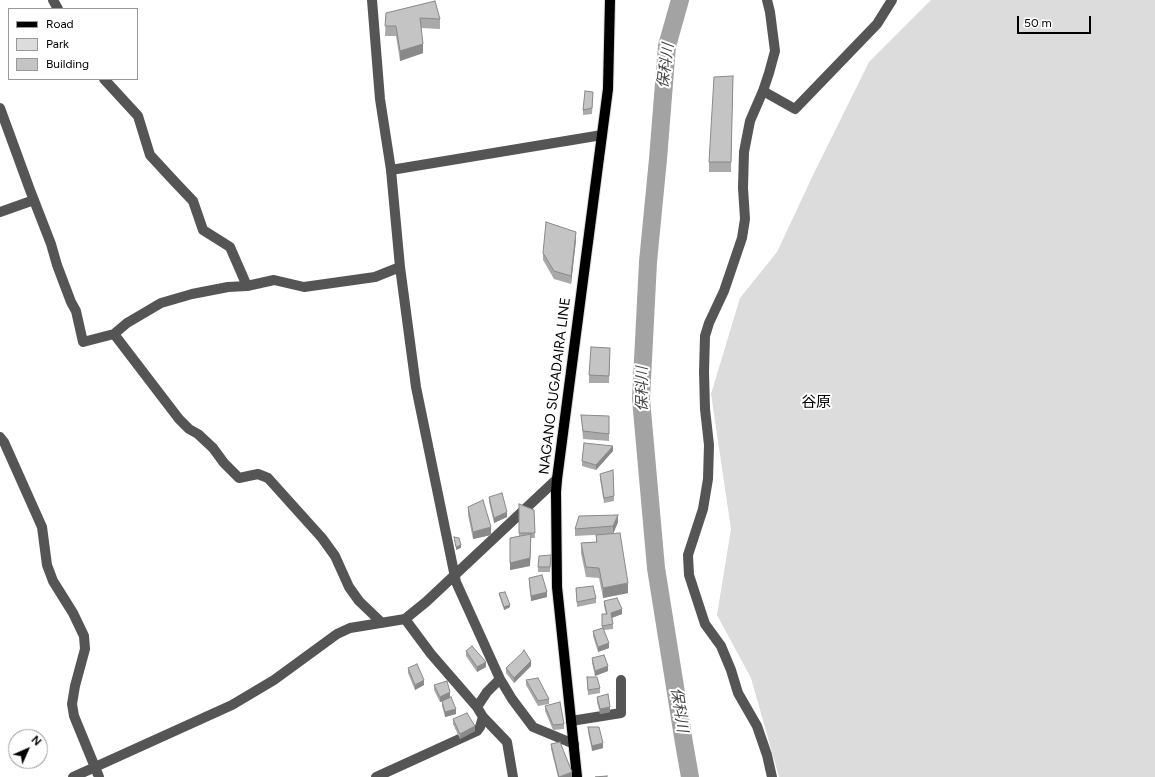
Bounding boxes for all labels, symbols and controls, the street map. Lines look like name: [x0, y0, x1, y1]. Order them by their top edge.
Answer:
legend: [8, 8, 138, 80]
scale bar: [1019, 8, 1093, 34]
text: 50 m: [1024, 16, 1052, 30]
text: Road: [46, 17, 74, 31]
text: Park: [46, 37, 69, 51]
water label: 保科川: [654, 43, 678, 89]
text: Building: [46, 57, 89, 71]
street label: NAGANO SUGADAIRA LINE: [536, 296, 574, 476]
water label: 保科川: [634, 367, 652, 411]
district label: 谷原: [801, 394, 831, 412]
water label: 保科川: [667, 686, 691, 734]
north arrow: [8, 729, 48, 769]
text: N: [29, 733, 44, 748]

